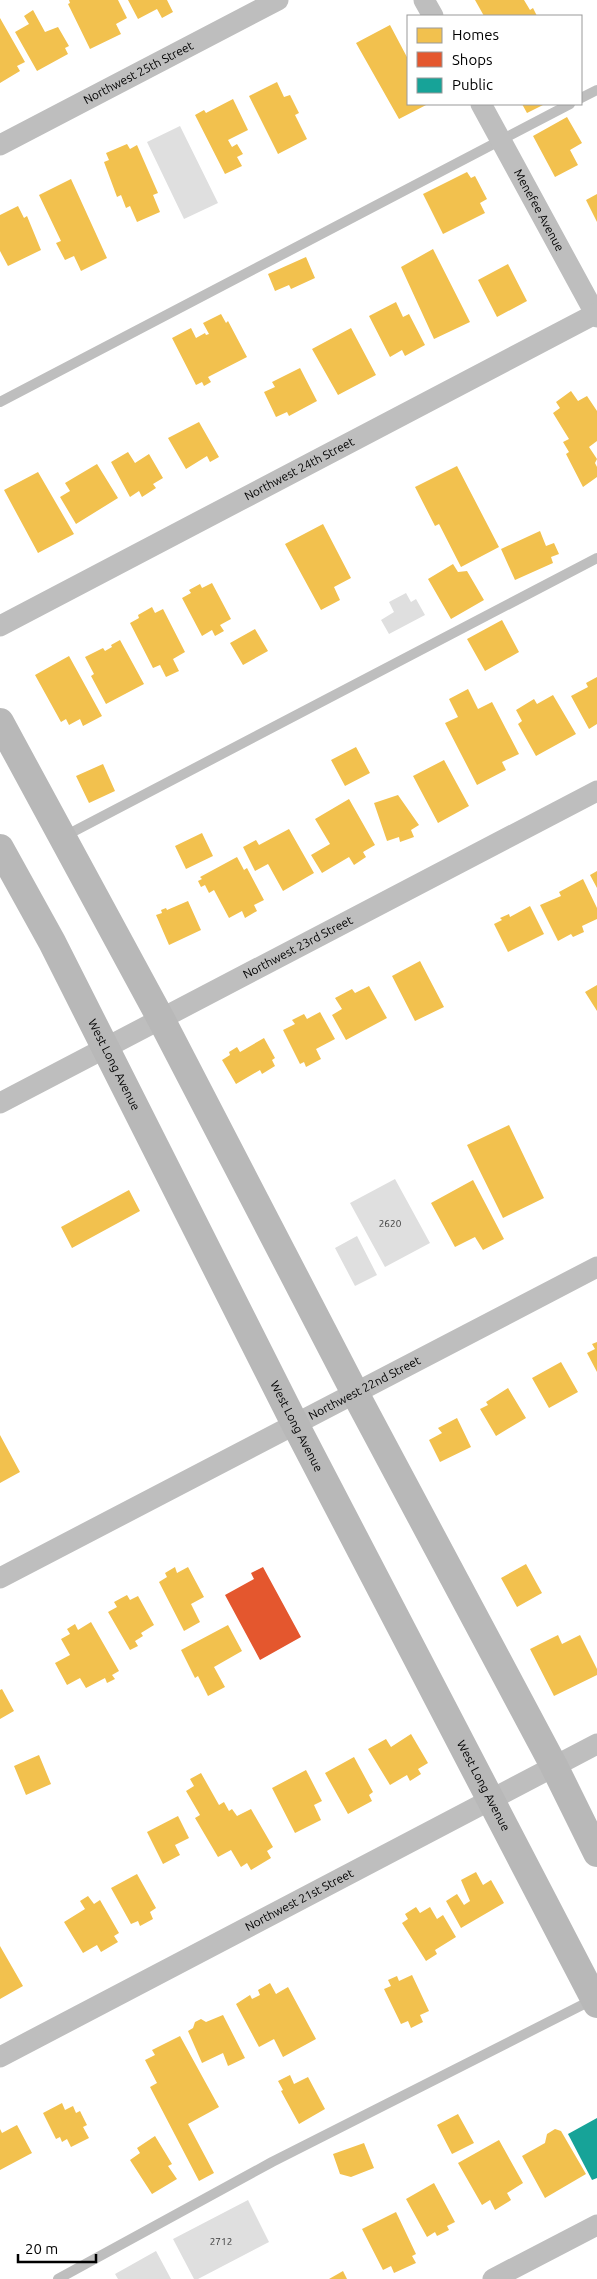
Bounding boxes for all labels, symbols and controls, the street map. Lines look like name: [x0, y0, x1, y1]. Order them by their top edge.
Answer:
legend: [407, 15, 582, 105]
text: Homes: [452, 26, 499, 43]
street label: Northwest 25th Street: [81, 38, 195, 106]
text: Shops: [452, 51, 493, 68]
text: Public: [452, 76, 493, 93]
street label: Menefee Avenue: [512, 167, 567, 253]
street label: Northwest 24th Street: [242, 434, 356, 503]
street label: Northwest 23rd Street: [241, 913, 355, 981]
street label: West Long Avenue: [86, 1017, 143, 1112]
house number: 2620: [379, 1218, 402, 1229]
street label: Northwest 22nd Street: [306, 1353, 423, 1422]
street label: West Long Avenue: [268, 1379, 326, 1474]
street label: West Long Avenue: [455, 1738, 513, 1833]
street label: Northwest 21st Street: [243, 1866, 356, 1933]
scale bar: [18, 2232, 95, 2264]
house number: 2712: [210, 2236, 232, 2247]
text: 20 m: [25, 2240, 58, 2257]

